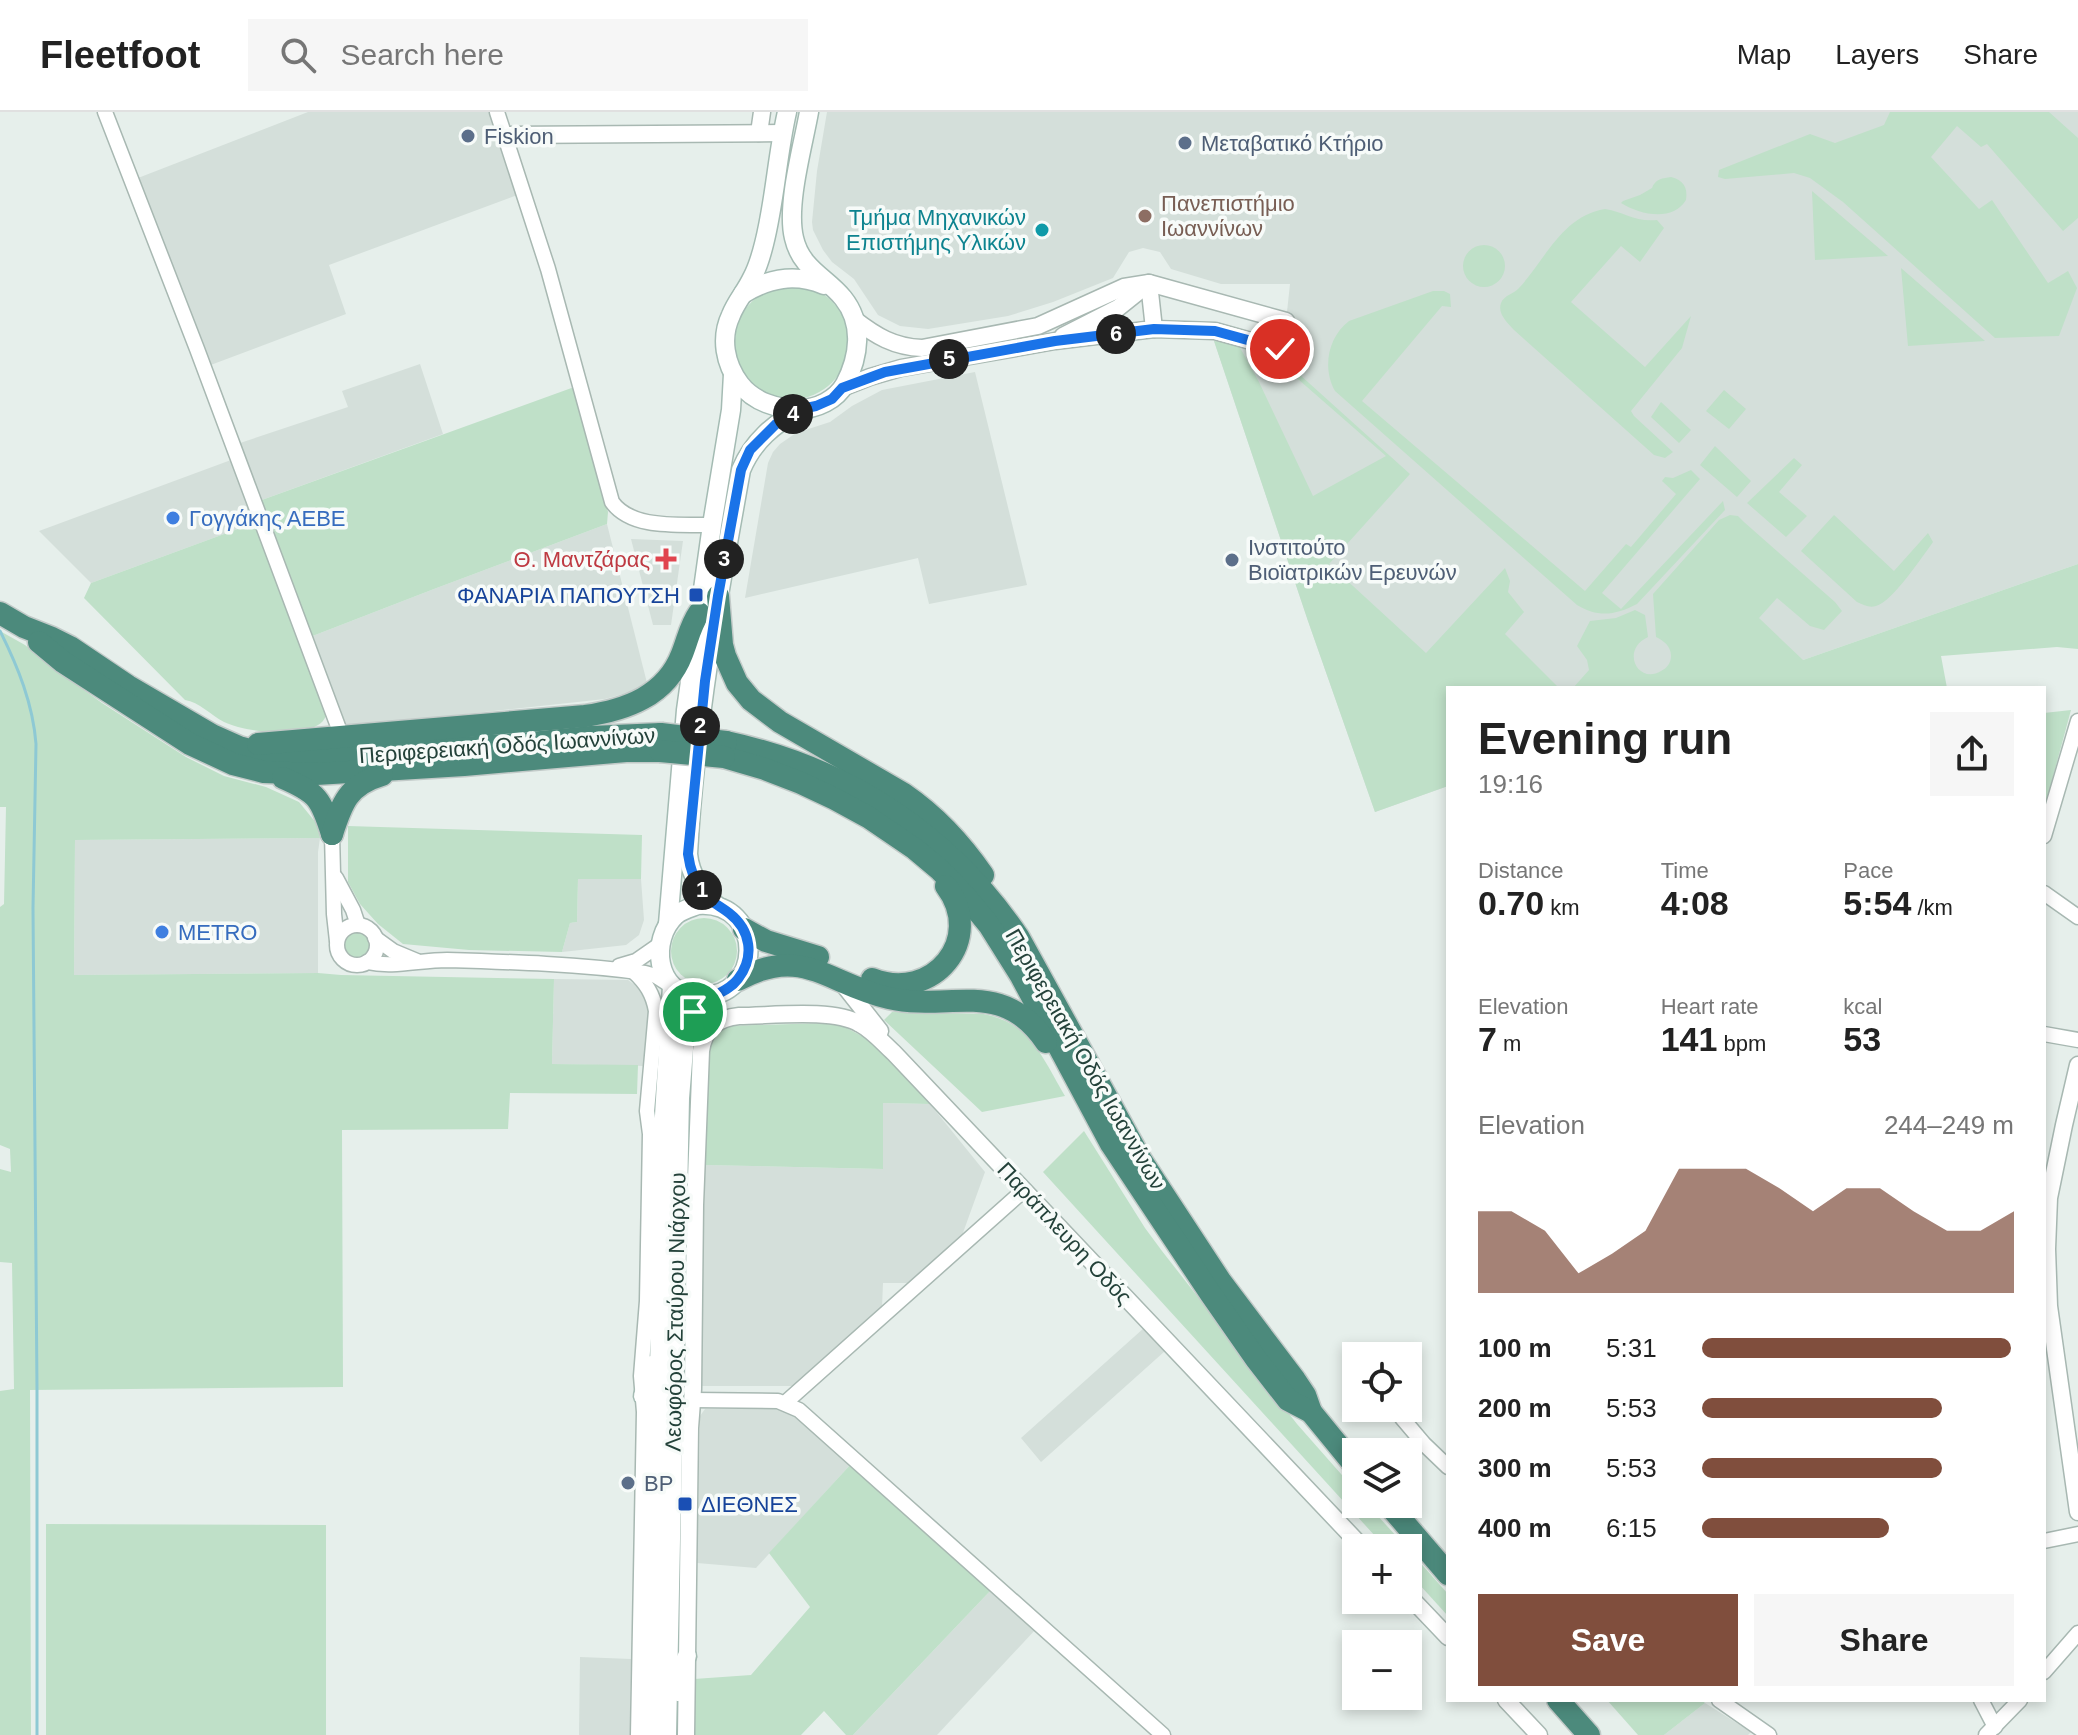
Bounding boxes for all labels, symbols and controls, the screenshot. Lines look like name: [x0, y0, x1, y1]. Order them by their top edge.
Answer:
search box: [248, 19, 808, 91]
icon: search: [276, 33, 320, 77]
text: Fleetfoot: [40, 34, 200, 76]
text: Search here: [340, 38, 504, 71]
text: Map: [1737, 39, 1791, 70]
text: Layers: [1835, 39, 1919, 70]
text: Share: [1963, 39, 2038, 70]
place label: Fiskion: [484, 124, 554, 149]
marker: Fiskion: [459, 127, 477, 145]
place label: Μεταβατικό Κτήριο: [1201, 131, 1384, 156]
marker: Μεταβατικό Κτήριο: [1176, 134, 1194, 152]
place label: Πανεπιστήμιο Ιωαννίνων: [1161, 191, 1295, 241]
place label: Τμήμα Μηχανικών Επιστήμης Υλικών: [846, 205, 1026, 255]
marker: Πανεπιστήμιο Ιωαννίνων: [1136, 207, 1154, 225]
marker: Τμήμα Μηχανικών Επιστήμης Υλικών: [1033, 221, 1051, 239]
pin: 6: [1096, 314, 1136, 354]
pin: [1246, 315, 1314, 383]
text: 6: [1110, 321, 1122, 346]
icon: check: [1258, 327, 1302, 371]
pin: 5: [929, 339, 969, 379]
text: 5: [943, 346, 955, 371]
pin: 4: [773, 394, 813, 434]
text: 4: [787, 401, 799, 426]
place label: Γογγάκης ΑΕΒΕ: [189, 506, 346, 531]
marker: Γογγάκης ΑΕΒΕ: [164, 509, 182, 527]
place label: Ινστιτούτο Βιοϊατρικών Ερευνών: [1248, 535, 1457, 585]
pin: 3: [704, 539, 744, 579]
text: 3: [718, 546, 730, 571]
place label: Θ. Μαντζάρας: [513, 547, 650, 572]
marker: Θ. Μαντζάρας: [657, 550, 675, 568]
marker: Ινστιτούτο Βιοϊατρικών Ερευνών: [1223, 551, 1241, 569]
place label: ΦΑΝΑΡΙΑ ΠΑΠΟΥΤΣΗ: [457, 583, 680, 608]
marker: ΦΑΝΑΡΙΑ ΠΑΠΟΥΤΣΗ: [687, 586, 705, 604]
pin: 2: [680, 706, 720, 746]
button: share: [1930, 712, 2014, 796]
text: 2: [694, 713, 706, 738]
text: Evening run: [1478, 714, 1732, 763]
street label: Περιφερειακή Οδός Ιωαννίνων: [358, 723, 656, 768]
text: 19:16: [1478, 769, 1543, 799]
text: Distance: [1478, 858, 1564, 883]
text: Time: [1661, 858, 1709, 883]
text: Pace: [1843, 858, 1893, 883]
pin: 1: [682, 870, 722, 910]
text: 1: [696, 877, 708, 902]
text: 0.70: [1478, 884, 1544, 922]
text: 4:08: [1661, 884, 1729, 922]
text: 5:54: [1843, 884, 1911, 922]
text: km: [1544, 895, 1580, 920]
text: /km: [1911, 895, 1953, 920]
place label: METRO: [178, 920, 257, 945]
marker: METRO: [153, 923, 171, 941]
street label: Περιφερειακή Οδός Ιωαννίνων: [1001, 924, 1171, 1194]
pin: [659, 978, 727, 1046]
icon: arrive: [671, 990, 715, 1034]
text: Elevation: [1478, 994, 1569, 1019]
text: Heart rate: [1661, 994, 1758, 1019]
text: kcal: [1843, 994, 1882, 1019]
text: 7: [1478, 1020, 1497, 1058]
text: 141: [1661, 1020, 1717, 1058]
text: 53: [1843, 1020, 1881, 1058]
text: m: [1497, 1031, 1521, 1056]
text: bpm: [1717, 1031, 1766, 1056]
text: Elevation: [1478, 1110, 1585, 1140]
text: 244–249 m: [1884, 1110, 2014, 1140]
street label: Παράπλευρη Οδός: [992, 1157, 1137, 1309]
street label: Λεωφόρος Σταύρου Νιάρχου: [661, 1172, 690, 1452]
text: 100 m: [1478, 1333, 1552, 1363]
text: 5:31: [1606, 1333, 1657, 1363]
map controls: [1342, 1342, 1422, 1710]
button: locate: [1342, 1342, 1422, 1422]
text: 200 m: [1478, 1393, 1552, 1423]
text: 5:53: [1606, 1393, 1657, 1423]
button: layers: [1342, 1438, 1422, 1518]
text: 300 m: [1478, 1453, 1552, 1483]
text: 5:53: [1606, 1453, 1657, 1483]
place label: BP: [644, 1471, 673, 1496]
marker: BP: [619, 1474, 637, 1492]
place label: ΔΙΕΘΝΕΣ: [701, 1492, 798, 1517]
marker: ΔΙΕΘΝΕΣ: [676, 1495, 694, 1513]
text: 400 m: [1478, 1513, 1552, 1543]
text: 6:15: [1606, 1513, 1657, 1543]
button: +: [1342, 1534, 1422, 1614]
button: Save: [1478, 1594, 1738, 1686]
button: Share: [1754, 1594, 2014, 1686]
button: −: [1342, 1630, 1422, 1710]

